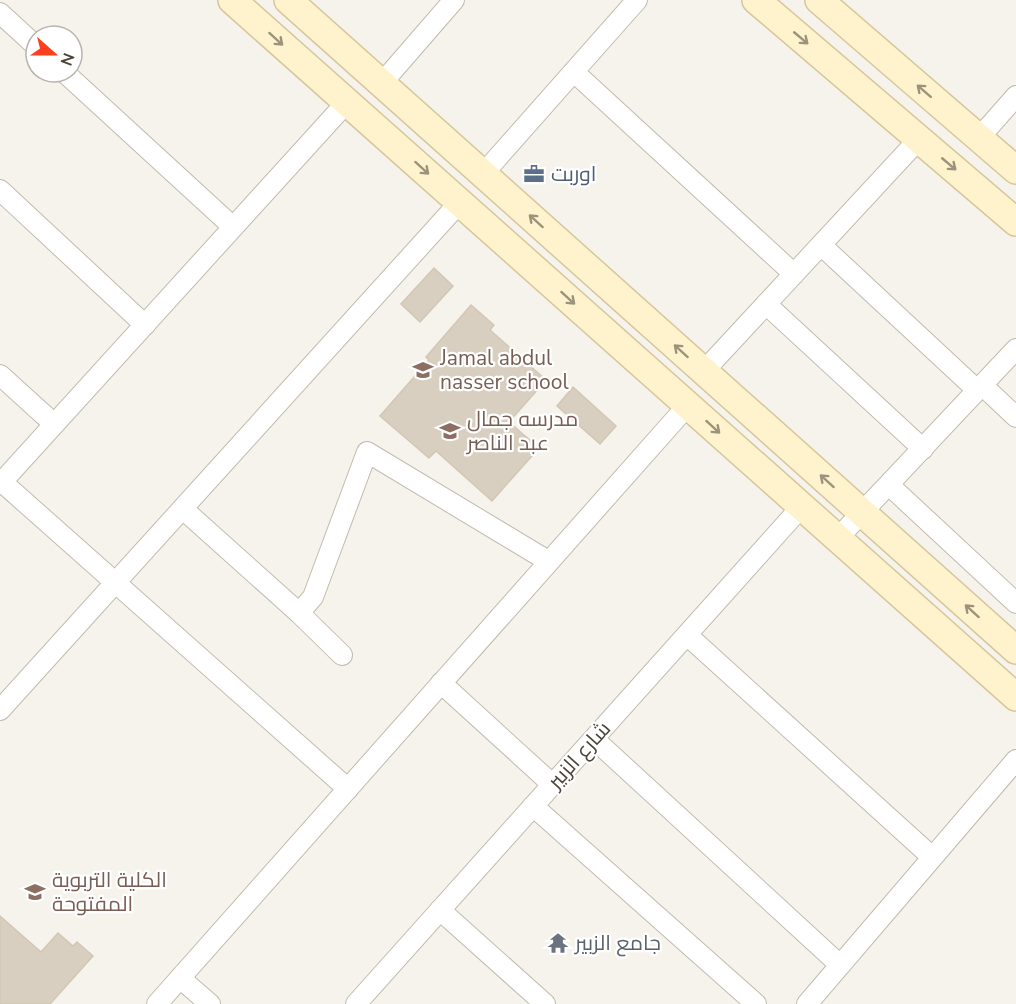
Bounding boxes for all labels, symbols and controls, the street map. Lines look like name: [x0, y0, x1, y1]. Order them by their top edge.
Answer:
north arrow: [24, 24, 84, 84]
one-way arrow: [793, 31, 808, 45]
one-way arrow: [268, 32, 283, 46]
text: N: [55, 49, 79, 69]
one-way arrow: [917, 84, 932, 98]
one-way arrow: [941, 158, 957, 171]
place label: اوربت: [551, 160, 596, 188]
one-way arrow: [414, 161, 429, 175]
office icon: اوربت: [522, 162, 546, 186]
one-way arrow: [529, 214, 544, 228]
one-way arrow: [560, 291, 575, 305]
place label: Jamal abdul nasser school: [439, 344, 569, 396]
one-way arrow: [674, 344, 689, 358]
school or university icon: Jamal abdul nasser school: [411, 358, 435, 382]
place label: مدرسه جمال عبد الناصر: [466, 405, 578, 457]
school or university icon: مدرسه جمال عبد الناصر: [438, 419, 462, 443]
one-way arrow: [706, 420, 721, 434]
one-way arrow: [820, 474, 835, 488]
one-way arrow: [965, 604, 980, 618]
street label: شارع الزبير: [541, 715, 617, 796]
place label: الكلية التربوية المفتوحة: [52, 866, 167, 918]
school or university icon: الكلية التربوية المفتوحة: [23, 880, 47, 904]
place label: جامع الزبير: [574, 929, 661, 957]
temple icon: جامع الزبير: [546, 931, 570, 955]

